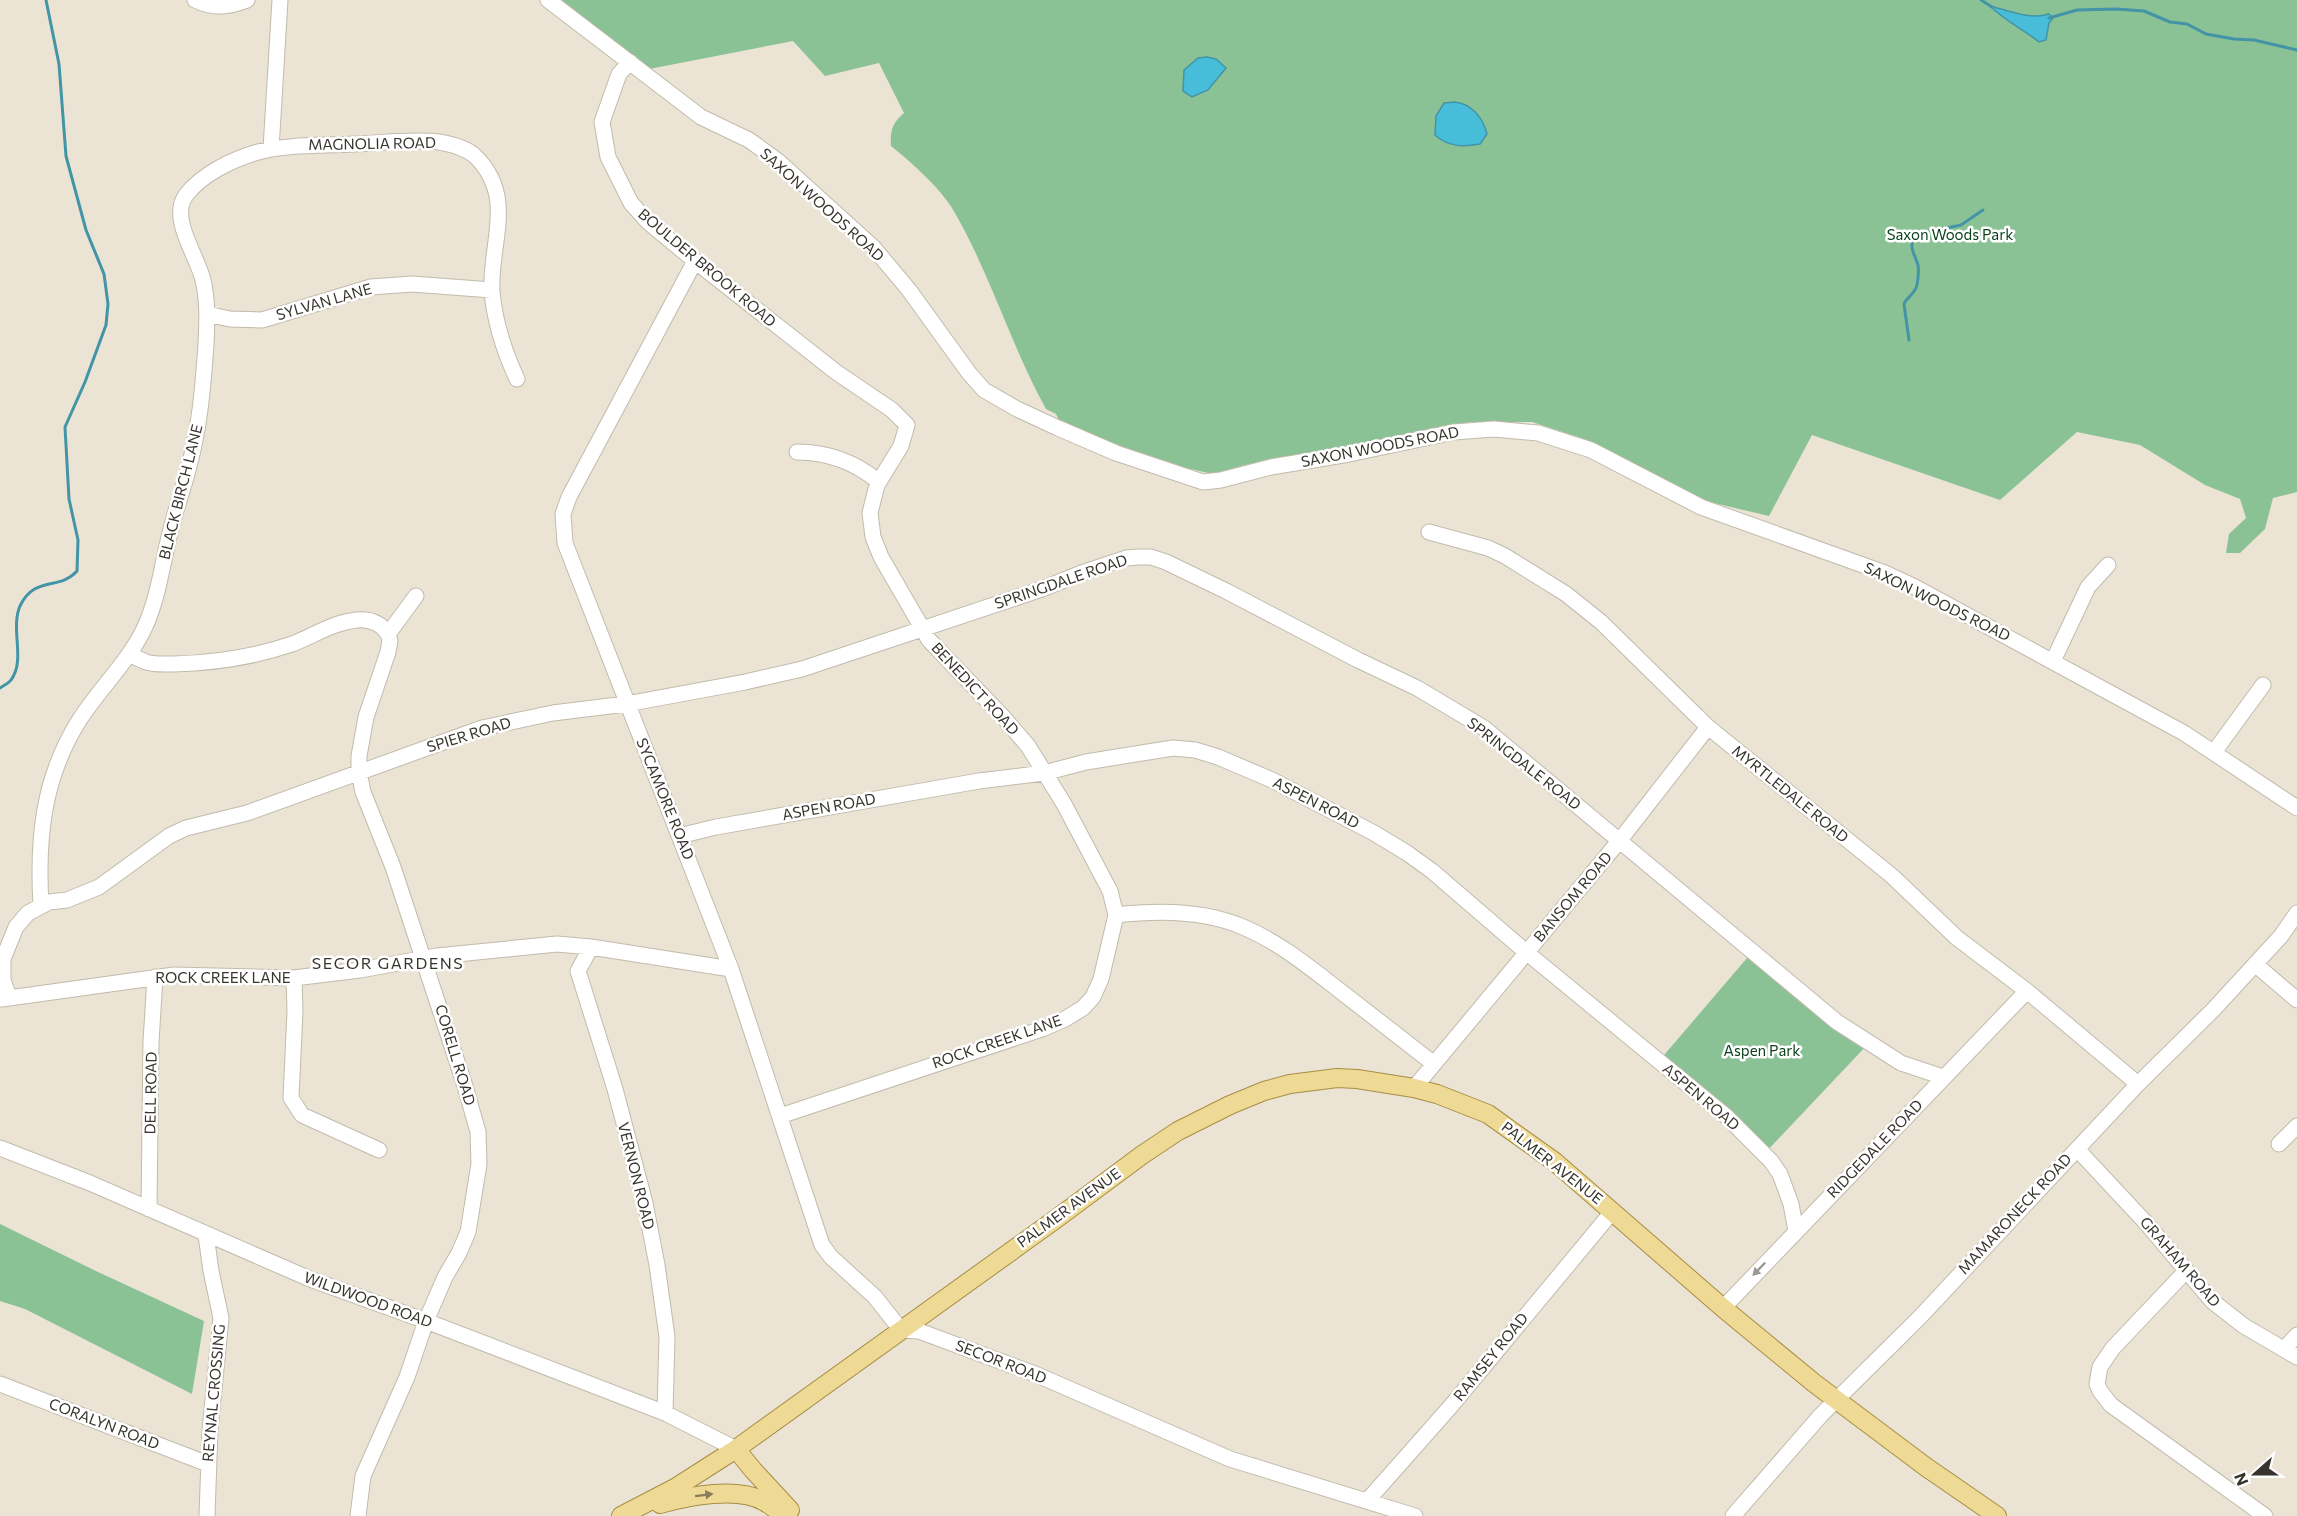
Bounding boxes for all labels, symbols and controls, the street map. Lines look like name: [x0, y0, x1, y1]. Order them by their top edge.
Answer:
street label: MAGNOLIA ROAD: [308, 133, 436, 153]
street label: SAXON WOODS ROAD: [757, 144, 888, 265]
street label: BOULDER BROOK ROAD: [635, 204, 780, 330]
park label: Saxon Woods Park: [1887, 225, 2013, 243]
street label: SYLVAN LANE: [274, 279, 374, 323]
street label: BLACK BIRCH LANE: [155, 422, 206, 561]
street label: SAXON WOODS ROAD: [1299, 422, 1460, 470]
street label: SPRINGDALE ROAD: [992, 550, 1129, 612]
street label: SAXON WOODS ROAD: [1861, 558, 2014, 644]
street label: BENEDICT ROAD: [928, 638, 1023, 738]
street label: SPIER ROAD: [424, 713, 513, 755]
street label: SPRINGDALE ROAD: [1464, 713, 1585, 813]
street label: SYCAMORE ROAD: [633, 735, 699, 862]
street label: MYRTLEDALE ROAD: [1729, 741, 1852, 846]
street label: ASPEN ROAD: [1270, 773, 1363, 832]
street label: ASPEN ROAD: [781, 789, 877, 823]
street label: BANSOM ROAD: [1529, 848, 1615, 945]
district label: SECOR GARDENS: [312, 953, 464, 972]
street label: ROCK CREEK LANE: [155, 968, 291, 986]
street label: CORELL ROAD: [432, 1002, 480, 1107]
street label: ROCK CREEK LANE: [930, 1010, 1064, 1072]
park label: Aspen Park: [1724, 1041, 1800, 1059]
street label: DELL ROAD: [140, 1051, 160, 1135]
street label: ASPEN ROAD: [1660, 1059, 1744, 1134]
street label: RIDGEDALE ROAD: [1823, 1095, 1926, 1201]
street label: PALMER AVENUE: [1498, 1117, 1607, 1207]
street label: VERNON ROAD: [615, 1120, 659, 1231]
street label: MAMARONECK ROAD: [1954, 1149, 2075, 1277]
street label: PALMER AVENUE: [1013, 1164, 1124, 1251]
street label: GRAHAM ROAD: [2137, 1213, 2225, 1310]
one-way arrow: [1752, 1261, 1766, 1275]
street label: WILDWOOD ROAD: [302, 1267, 435, 1331]
street label: RAMSEY ROAD: [1449, 1309, 1531, 1404]
street label: REYNAL CROSSING: [198, 1323, 228, 1463]
street label: SECOR ROAD: [953, 1335, 1049, 1387]
street label: CORALYN ROAD: [47, 1394, 162, 1452]
north arrow: [2225, 1444, 2285, 1504]
text: N: [2230, 1471, 2252, 1489]
one-way arrow: [694, 1491, 713, 1500]

